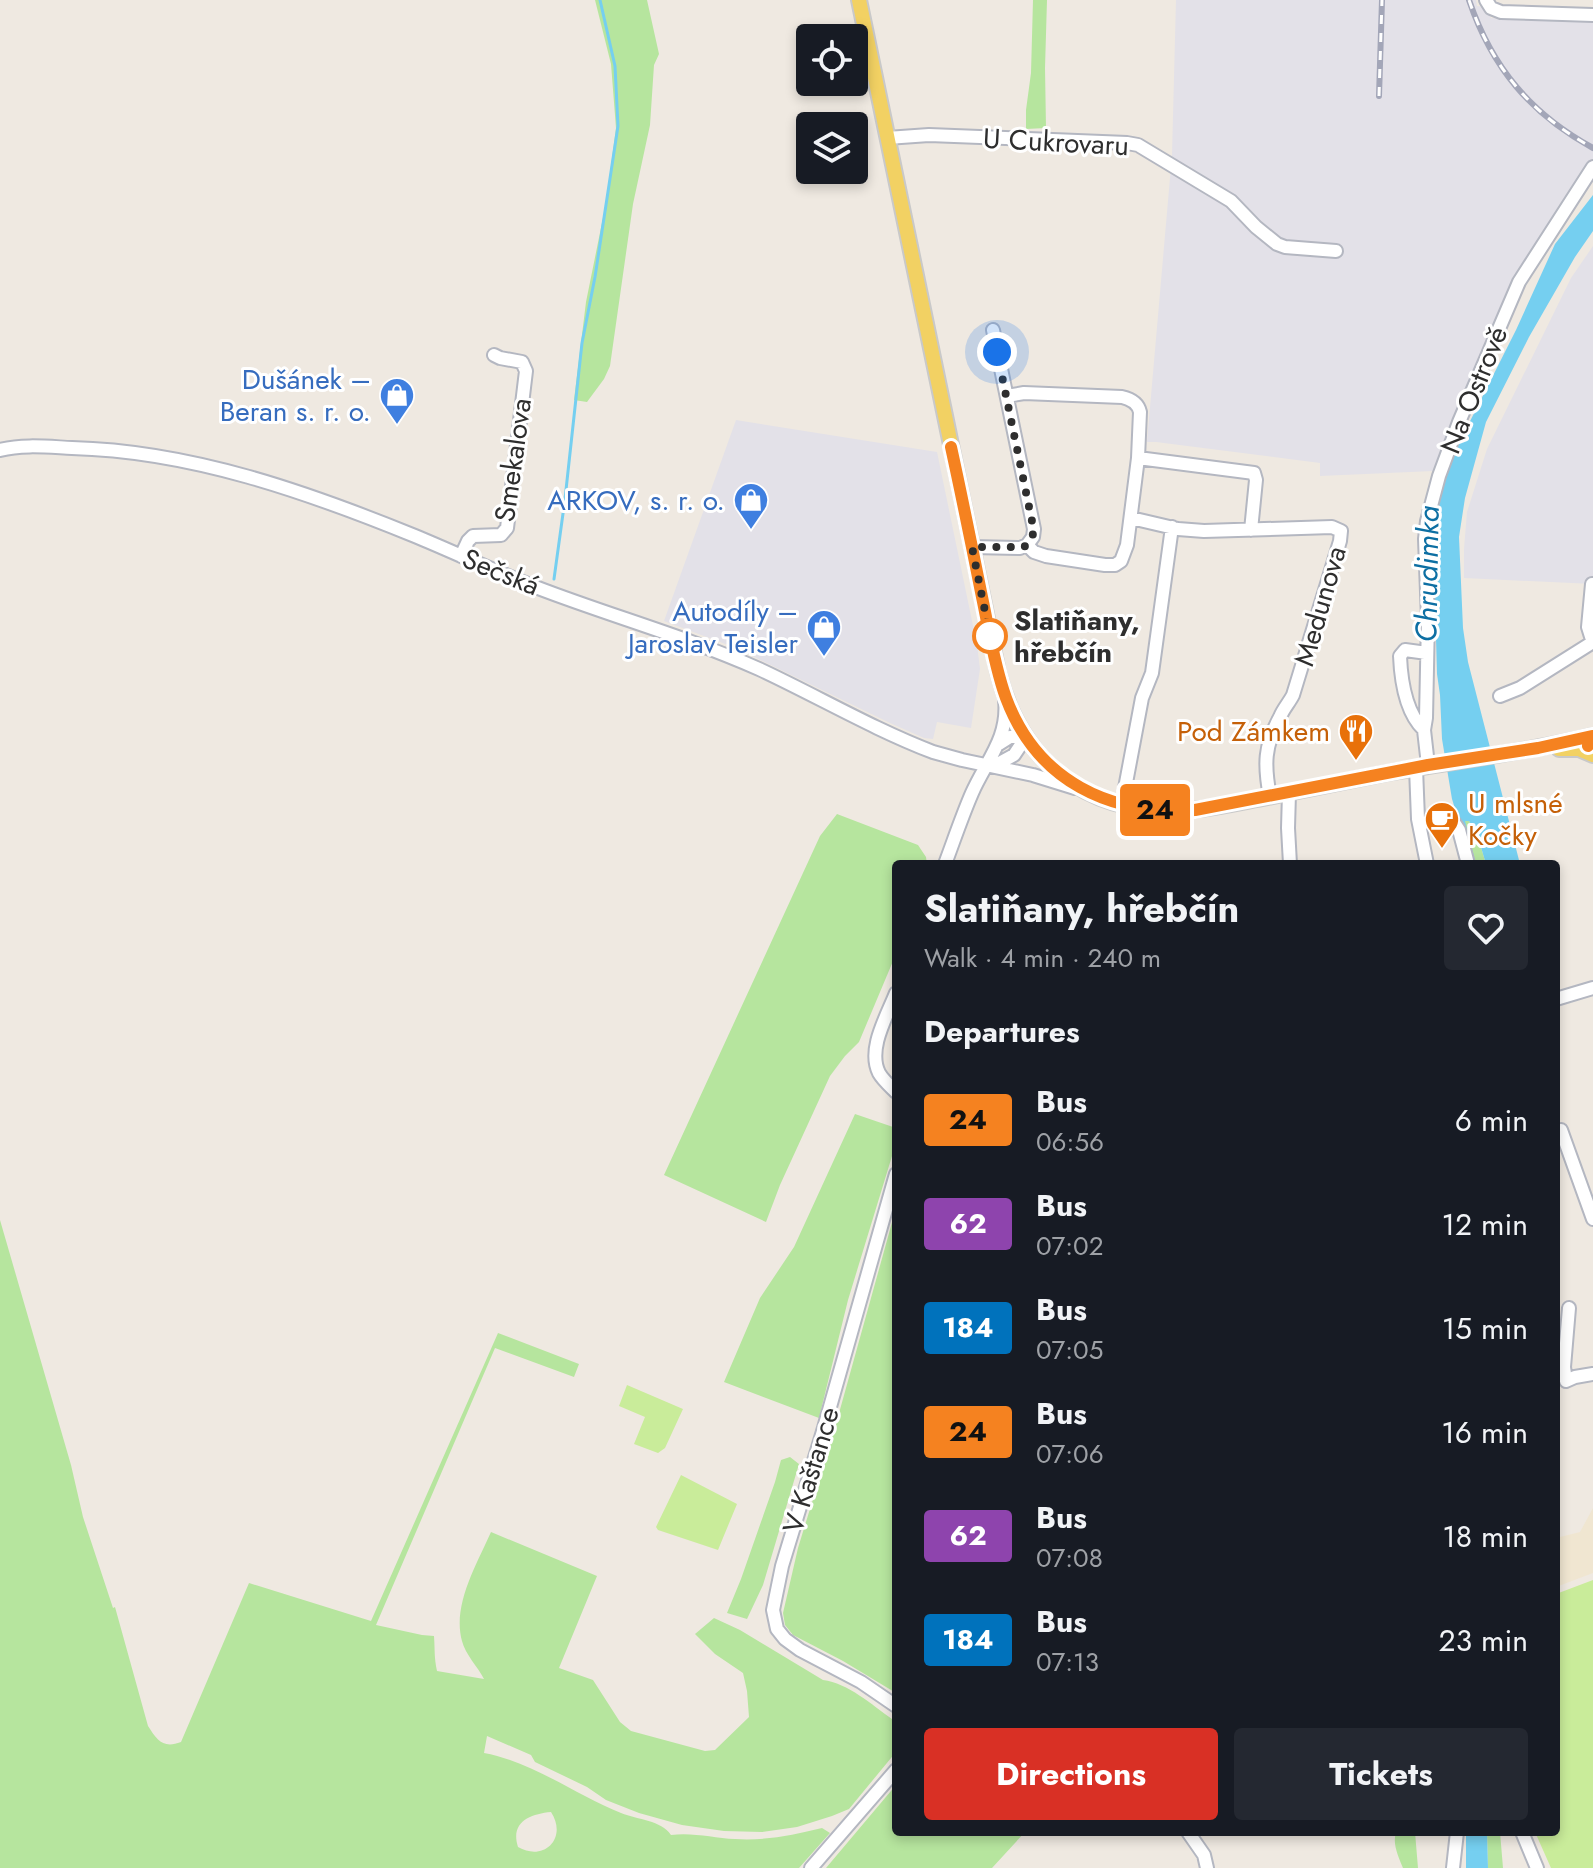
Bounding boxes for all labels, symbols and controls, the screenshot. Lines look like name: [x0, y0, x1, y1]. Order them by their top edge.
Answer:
map controls: [796, 24, 868, 184]
button: locate: [796, 24, 868, 96]
button: layers: [796, 112, 868, 184]
street label: U Cukrovaru: [982, 118, 1130, 166]
street label: Na Ostrově: [1430, 320, 1518, 460]
your location: [977, 332, 1017, 372]
place label: Dušánek – Beran s. r. o.: [220, 359, 371, 432]
shop icon: Dušánek – Beran s. r. o.: [378, 376, 416, 426]
street label: Smekalova: [484, 396, 542, 524]
place label: ARKOV, s. r. o.: [547, 480, 725, 521]
shop icon: ARKOV, s. r. o.: [732, 481, 770, 531]
water label: Chrudimka: [1404, 505, 1450, 643]
street label: Sečská: [456, 538, 546, 606]
street label: Medunova: [1283, 541, 1357, 671]
place label: Autodíly – Jaroslav Teisler: [624, 591, 798, 664]
place label: Slatiňany, hřebčín: [1014, 600, 1140, 673]
shop icon: Autodíly – Jaroslav Teisler: [805, 608, 843, 658]
marker: Slatiňany, hřebčín: [973, 619, 1007, 653]
place label: Pod Zámkem: [1177, 711, 1330, 752]
restaurant icon: Pod Zámkem: [1337, 712, 1375, 762]
place label: U mlsné Kočky: [1468, 783, 1563, 856]
line badge: 24: [1119, 784, 1191, 836]
text: 24: [1136, 789, 1174, 830]
cafe icon: U mlsné Kočky: [1423, 800, 1461, 850]
text: Slatiňany, hřebčín: [924, 881, 1239, 936]
button: heart: [1444, 886, 1528, 970]
text: Walk · 4 min · 240 m: [924, 939, 1161, 977]
text: Departures: [924, 1010, 1080, 1053]
text: Bus: [1036, 1080, 1087, 1123]
text: 24: [949, 1099, 987, 1140]
text: 6 min: [1455, 1099, 1528, 1142]
text: 06:56: [1036, 1123, 1104, 1161]
text: Bus: [1036, 1184, 1087, 1227]
text: 62: [949, 1203, 987, 1244]
text: 12 min: [1441, 1203, 1528, 1246]
text: 07:02: [1036, 1227, 1103, 1265]
text: Bus: [1036, 1288, 1087, 1331]
text: 184: [942, 1307, 994, 1348]
text: 15 min: [1442, 1307, 1528, 1350]
text: 07:05: [1036, 1331, 1103, 1369]
text: Bus: [1036, 1392, 1087, 1435]
street label: V Kaštance: [772, 1402, 850, 1538]
text: 24: [949, 1411, 987, 1452]
text: 16 min: [1441, 1411, 1528, 1454]
text: 07:06: [1036, 1435, 1104, 1473]
text: Bus: [1036, 1496, 1087, 1539]
text: 62: [949, 1515, 987, 1556]
text: 18 min: [1442, 1515, 1528, 1558]
text: 07:08: [1036, 1539, 1103, 1577]
text: Bus: [1036, 1600, 1087, 1643]
text: 184: [942, 1619, 994, 1660]
text: 23 min: [1439, 1619, 1528, 1662]
text: 07:13: [1036, 1643, 1099, 1681]
button: Directions: [924, 1728, 1218, 1820]
button: Tickets: [1234, 1728, 1528, 1820]

